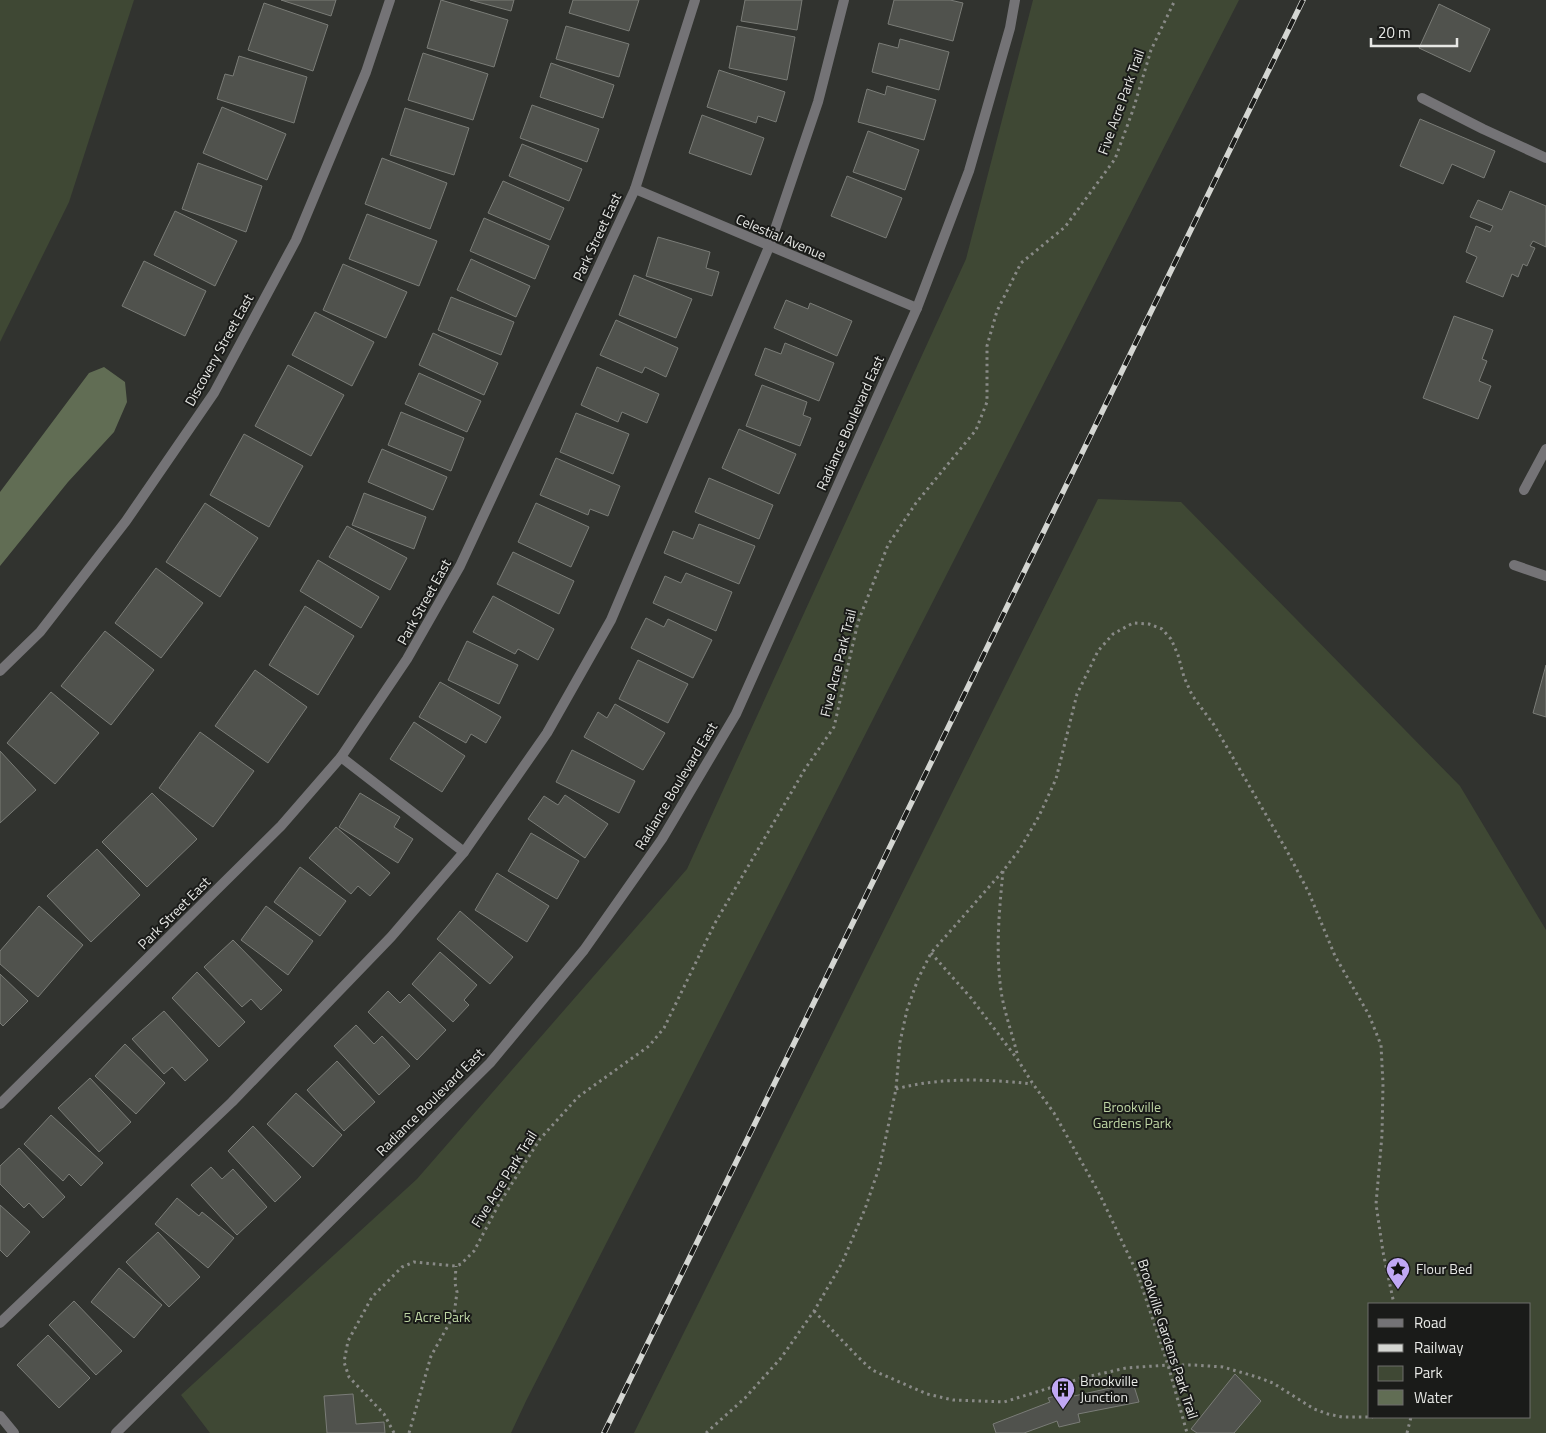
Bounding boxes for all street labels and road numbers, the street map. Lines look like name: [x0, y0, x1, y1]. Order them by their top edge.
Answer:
street label: Five Acre Park Trail: [1092, 46, 1149, 157]
street label: Park Street East: [567, 189, 626, 284]
street label: Celestial Avenue: [733, 208, 830, 265]
street label: Discovery Street East: [179, 290, 258, 410]
street label: Radiance Boulevard East: [810, 352, 889, 493]
street label: Park Street East: [391, 555, 456, 648]
street label: Five Acre Park Trail: [814, 607, 861, 719]
street label: Radiance Boulevard East: [629, 718, 722, 853]
street label: Park Street East: [133, 871, 215, 954]
street label: Radiance Boulevard East: [371, 1043, 489, 1160]
street label: Five Acre Park Trail: [465, 1126, 542, 1231]
street label: Brookville Gardens Park Trail: [1133, 1256, 1204, 1422]

